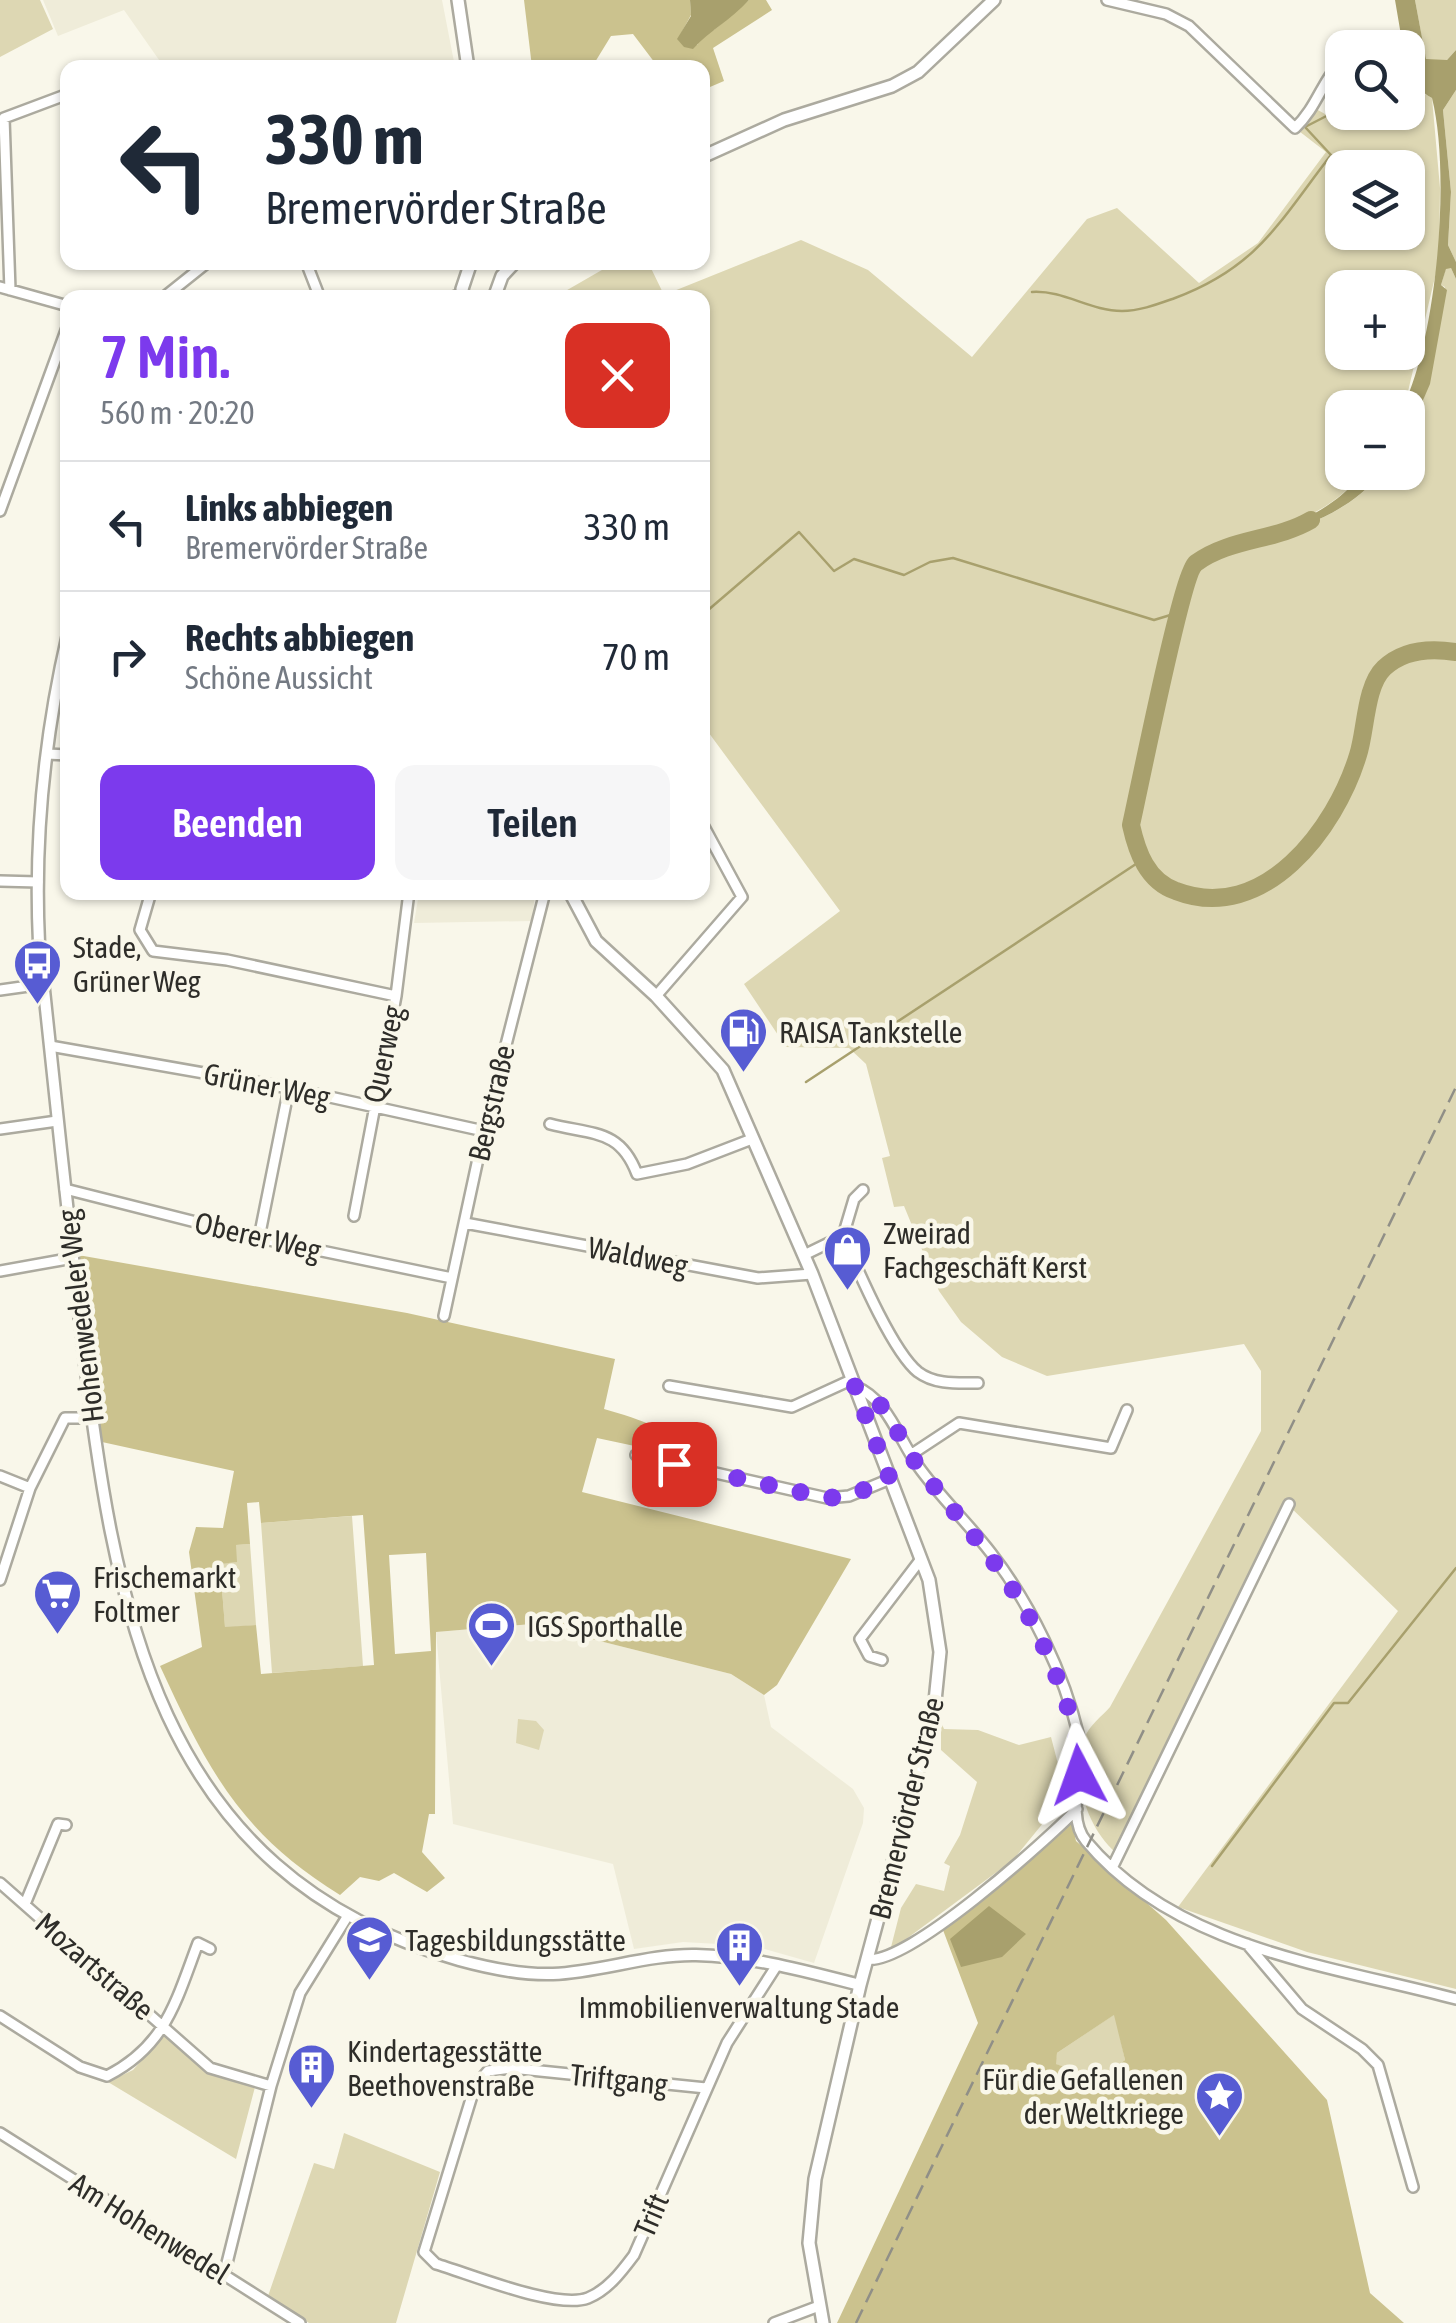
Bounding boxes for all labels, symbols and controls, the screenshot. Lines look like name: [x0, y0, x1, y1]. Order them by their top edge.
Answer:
map controls: [1325, 30, 1425, 490]
button: search: [1325, 30, 1425, 130]
text: 330 m: [265, 99, 424, 179]
icon: left: [100, 100, 230, 230]
button: layers: [1325, 150, 1425, 250]
text: Bremervörder Straße: [265, 182, 607, 234]
button: +: [1325, 270, 1425, 370]
text: 7 Min.: [100, 322, 230, 391]
button: close: [565, 323, 670, 428]
button: −: [1325, 390, 1425, 490]
text: 560 m · 20:20: [100, 394, 255, 431]
text: Links abbiegen: [185, 486, 393, 529]
icon: left: [100, 499, 155, 554]
text: 330 m: [584, 505, 670, 548]
text: Bremervörder Straße: [185, 529, 428, 566]
text: Rechts abbiegen: [185, 616, 414, 659]
icon: right: [100, 629, 155, 684]
text: 70 m: [602, 635, 670, 678]
text: Schöne Aussicht: [185, 659, 373, 696]
button: Beenden: [100, 765, 375, 880]
button: Teilen: [395, 765, 670, 880]
place label: Stade, Grüner Weg: [73, 930, 201, 998]
bus stop icon: Stade, Grüner Weg: [12, 938, 64, 1006]
street label: Querweg: [356, 1002, 410, 1106]
fuel station icon: RAISA Tankstelle: [718, 1006, 770, 1074]
place label: RAISA Tankstelle: [779, 1015, 962, 1049]
street label: Bergstraße: [461, 1042, 521, 1164]
street label: Grüner Weg: [201, 1056, 333, 1114]
street label: Oberer Weg: [192, 1205, 324, 1267]
street label: Hohenwedeler Weg: [50, 1207, 110, 1425]
place label: Zweirad Fachgeschäft Kerst: [883, 1216, 1087, 1284]
shop icon: Zweirad Fachgeschäft Kerst: [822, 1224, 874, 1292]
street label: Waldweg: [585, 1230, 691, 1282]
pin: [632, 1422, 717, 1507]
icon: arrive: [647, 1437, 702, 1492]
place label: Frischemarkt Foltmer: [93, 1560, 236, 1628]
supermarket icon: Frischemarkt Foltmer: [32, 1568, 84, 1636]
sports icon: IGS Sporthalle: [466, 1600, 518, 1668]
place label: IGS Sporthalle: [527, 1609, 683, 1643]
street label: Bremervörder Straße: [862, 1693, 950, 1923]
position arrow: [1027, 1723, 1131, 1827]
street label: Mozartstraße: [29, 1906, 161, 2026]
school or university icon: Tagesbildungsstätte: [344, 1914, 396, 1982]
building icon: Immobilienverwaltung Stade: [713, 1920, 765, 1988]
place label: Tagesbildungsstätte: [405, 1923, 626, 1957]
place label: Immobilienverwaltung Stade: [579, 1990, 899, 2024]
place label: Kindertagesstätte Beethovenstraße: [347, 2034, 542, 2102]
building icon: Kindertagesstätte Beethovenstraße: [286, 2042, 338, 2110]
street label: Triftgang: [569, 2057, 669, 2101]
place label: Für die Gefallenen der Weltkriege: [982, 2062, 1184, 2130]
place icon: Für die Gefallenen der Weltkriege: [1193, 2070, 1245, 2138]
street label: Am Hohenwedel: [64, 2165, 236, 2291]
street label: Trift: [627, 2188, 675, 2242]

